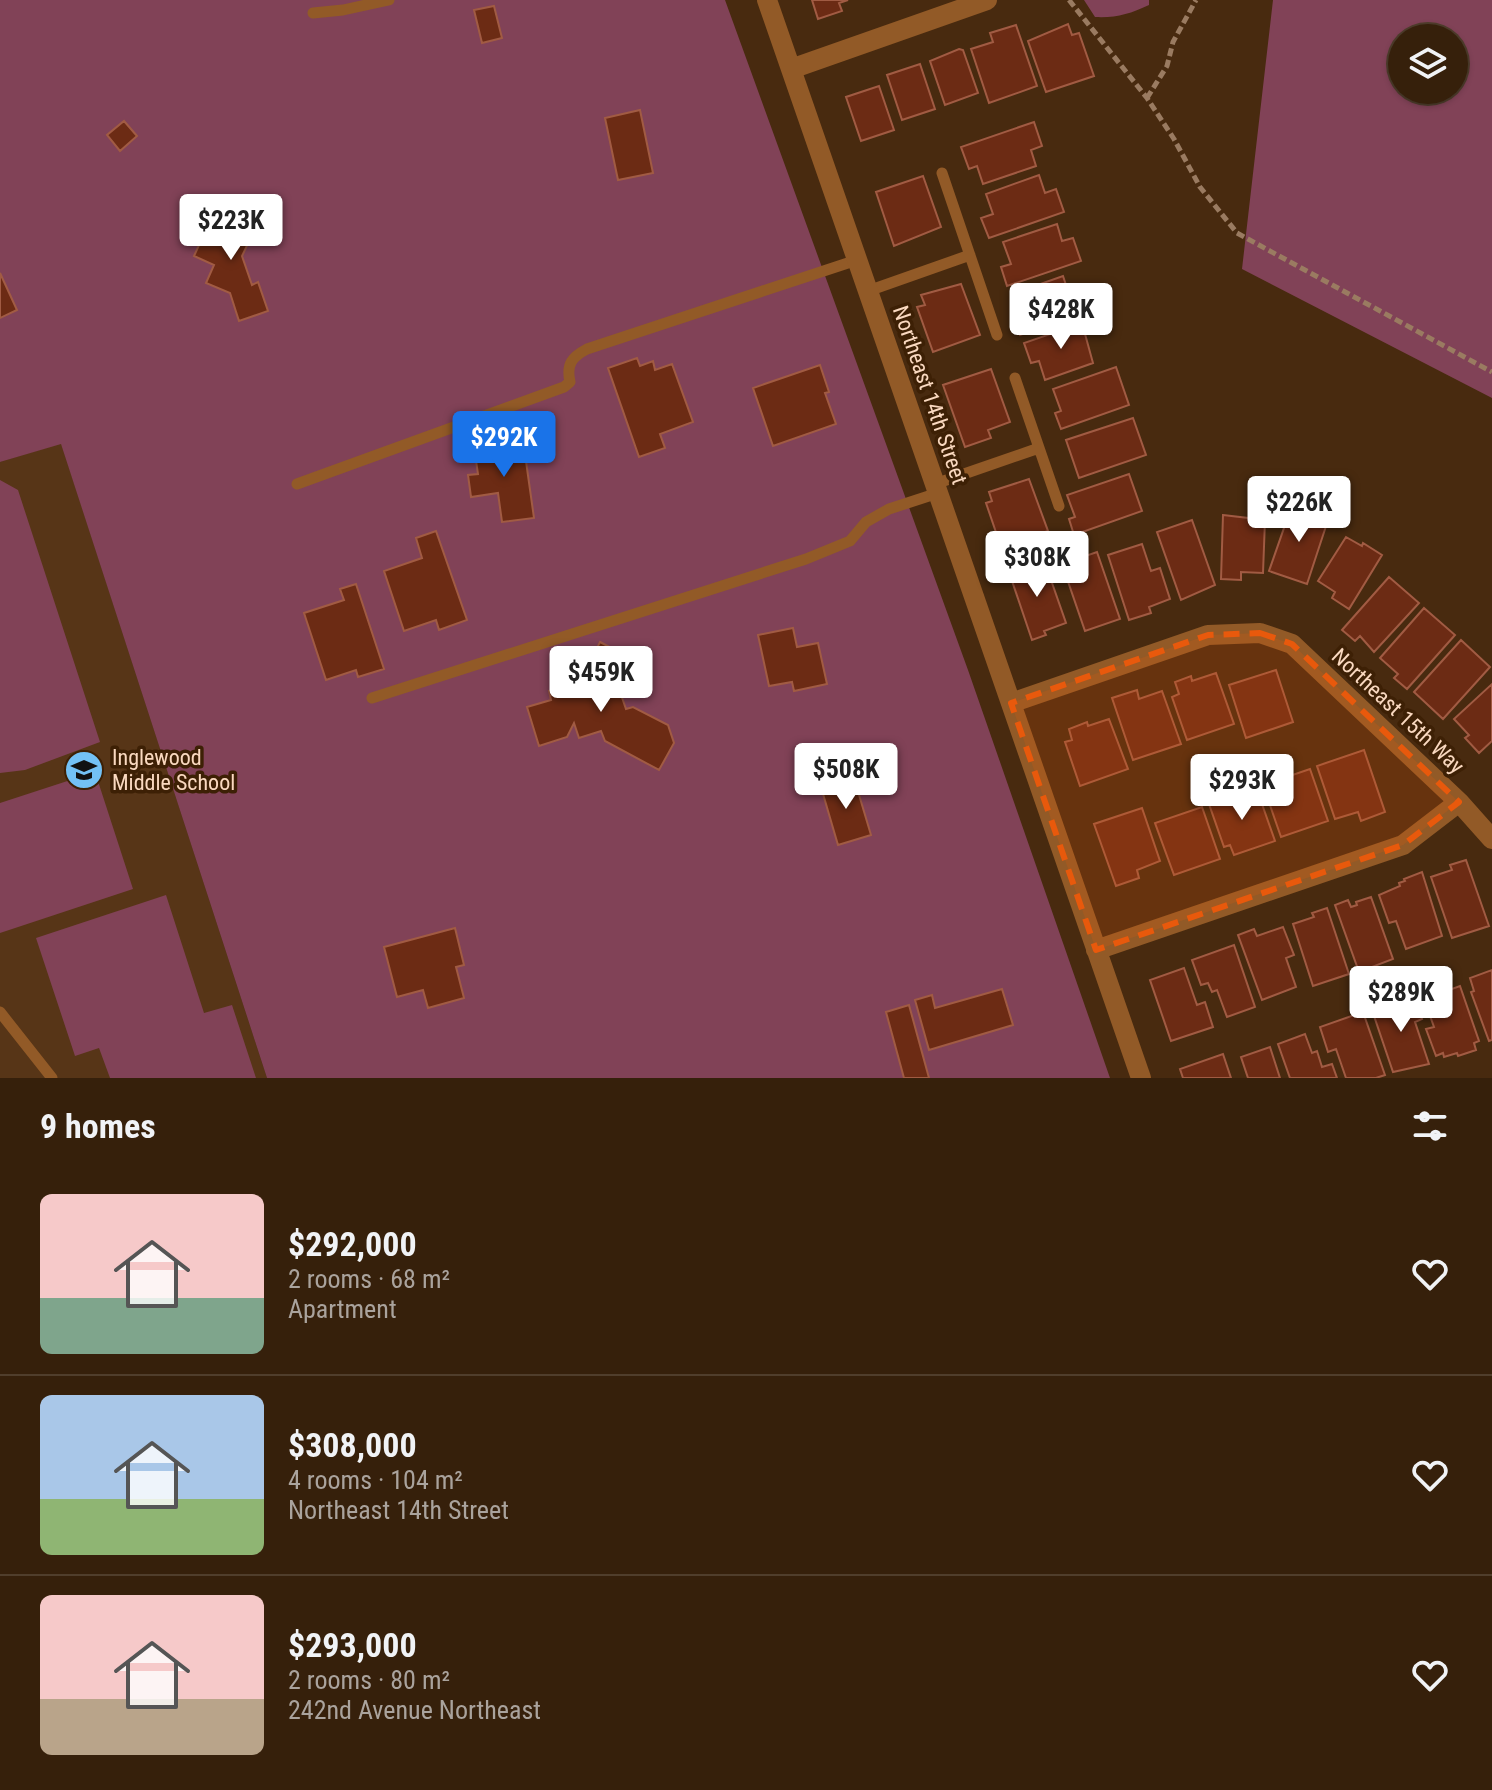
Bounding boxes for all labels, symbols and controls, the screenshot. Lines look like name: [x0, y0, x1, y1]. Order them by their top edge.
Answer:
map controls: [1388, 24, 1468, 104]
button: layers: [1388, 24, 1468, 104]
pin: $223K: [175, 194, 287, 262]
text: $223K: [198, 205, 264, 235]
pin: $428K: [1005, 283, 1117, 351]
text: $428K: [1028, 294, 1094, 324]
street label: Northeast 14th Street: [888, 303, 972, 487]
pin: $292K: [448, 411, 560, 479]
text: $292K: [471, 422, 537, 452]
pin: $226K: [1243, 476, 1355, 544]
text: $226K: [1266, 487, 1332, 517]
pin: $308K: [981, 531, 1093, 599]
text: $308K: [1004, 542, 1070, 572]
street label: Northeast 15th Way: [1327, 643, 1469, 779]
pin: $459K: [545, 646, 657, 714]
text: $459K: [568, 657, 634, 687]
pin: $508K: [790, 743, 902, 811]
place label: Inglewood Middle School: [112, 745, 235, 795]
school or university icon: Inglewood Middle School: [63, 749, 105, 791]
text: $508K: [813, 754, 879, 784]
pin: $293K: [1186, 754, 1298, 822]
text: $293K: [1209, 765, 1275, 795]
pin: $289K: [1345, 966, 1457, 1034]
text: $289K: [1368, 977, 1434, 1007]
icon: filters: [1408, 1104, 1452, 1148]
text: 9 homes: [40, 1106, 156, 1146]
text: $292,000: [288, 1224, 417, 1264]
icon: home: [104, 1226, 200, 1322]
icon: heart: [1408, 1252, 1452, 1296]
text: 2 rooms · 68 m²: [288, 1264, 450, 1294]
text: Apartment: [288, 1294, 397, 1324]
text: $308,000: [288, 1425, 417, 1465]
icon: home: [104, 1427, 200, 1523]
icon: heart: [1408, 1453, 1452, 1497]
text: 4 rooms · 104 m²: [288, 1465, 463, 1495]
text: Northeast 14th Street: [288, 1495, 509, 1525]
text: $293,000: [288, 1625, 417, 1665]
icon: home: [104, 1627, 200, 1723]
icon: heart: [1408, 1653, 1452, 1697]
text: 2 rooms · 80 m²: [288, 1665, 450, 1695]
text: 242nd Avenue Northeast: [288, 1695, 541, 1725]

